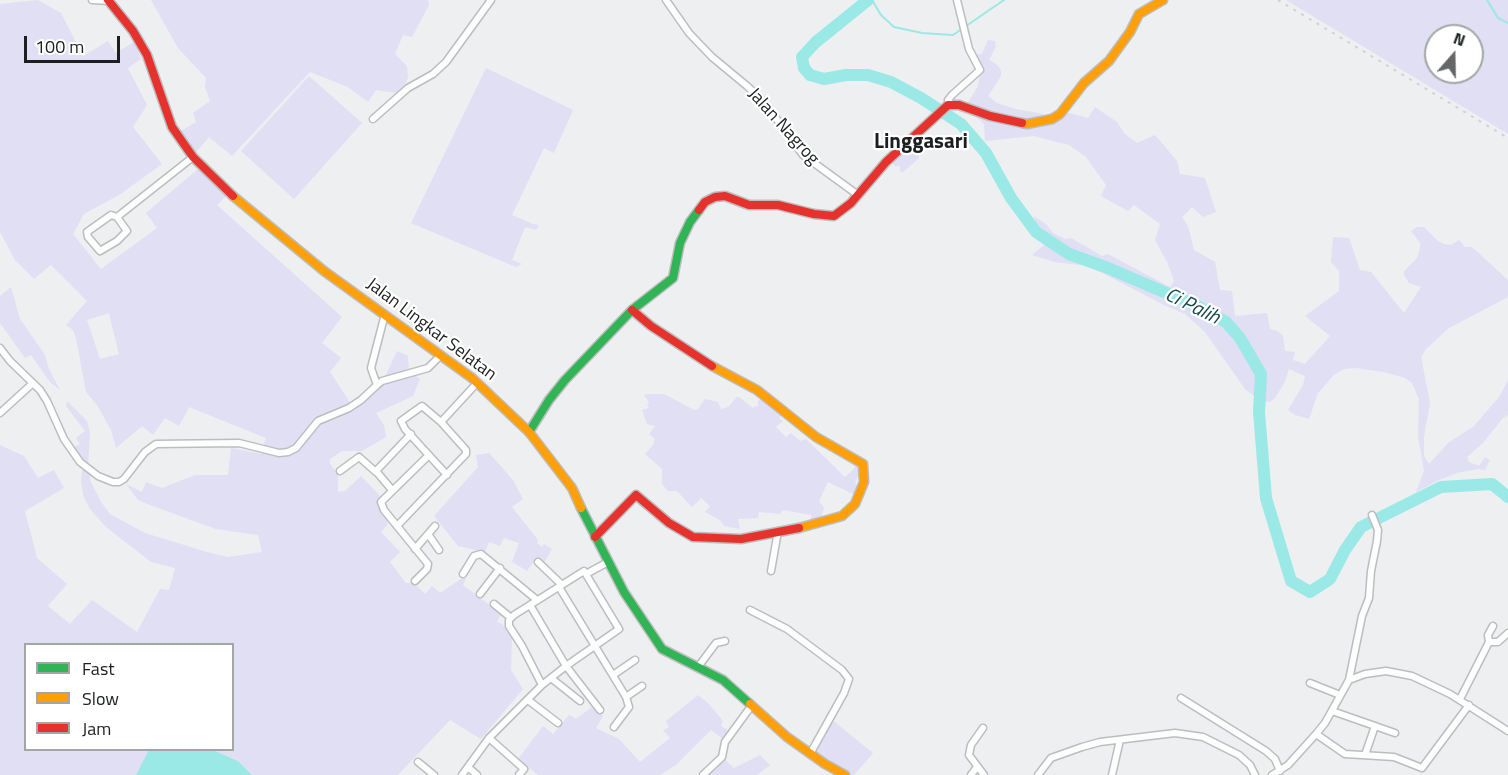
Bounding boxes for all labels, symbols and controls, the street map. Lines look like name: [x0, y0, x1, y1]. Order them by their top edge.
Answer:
scale bar: [27, 24, 123, 62]
north arrow: [1424, 24, 1484, 84]
text: N: [1450, 26, 1469, 52]
text: 100 m: [35, 33, 84, 60]
street label: Jalan Nagrog: [743, 84, 823, 170]
district label: Linggasari: [874, 130, 968, 156]
street label: Jalan Lingkar Selatan: [362, 274, 500, 386]
water label: Ci Palih: [1161, 284, 1223, 330]
legend: [24, 643, 234, 751]
text: Fast: [82, 655, 115, 682]
text: Slow: [82, 685, 119, 712]
text: Jam: [82, 715, 111, 742]

